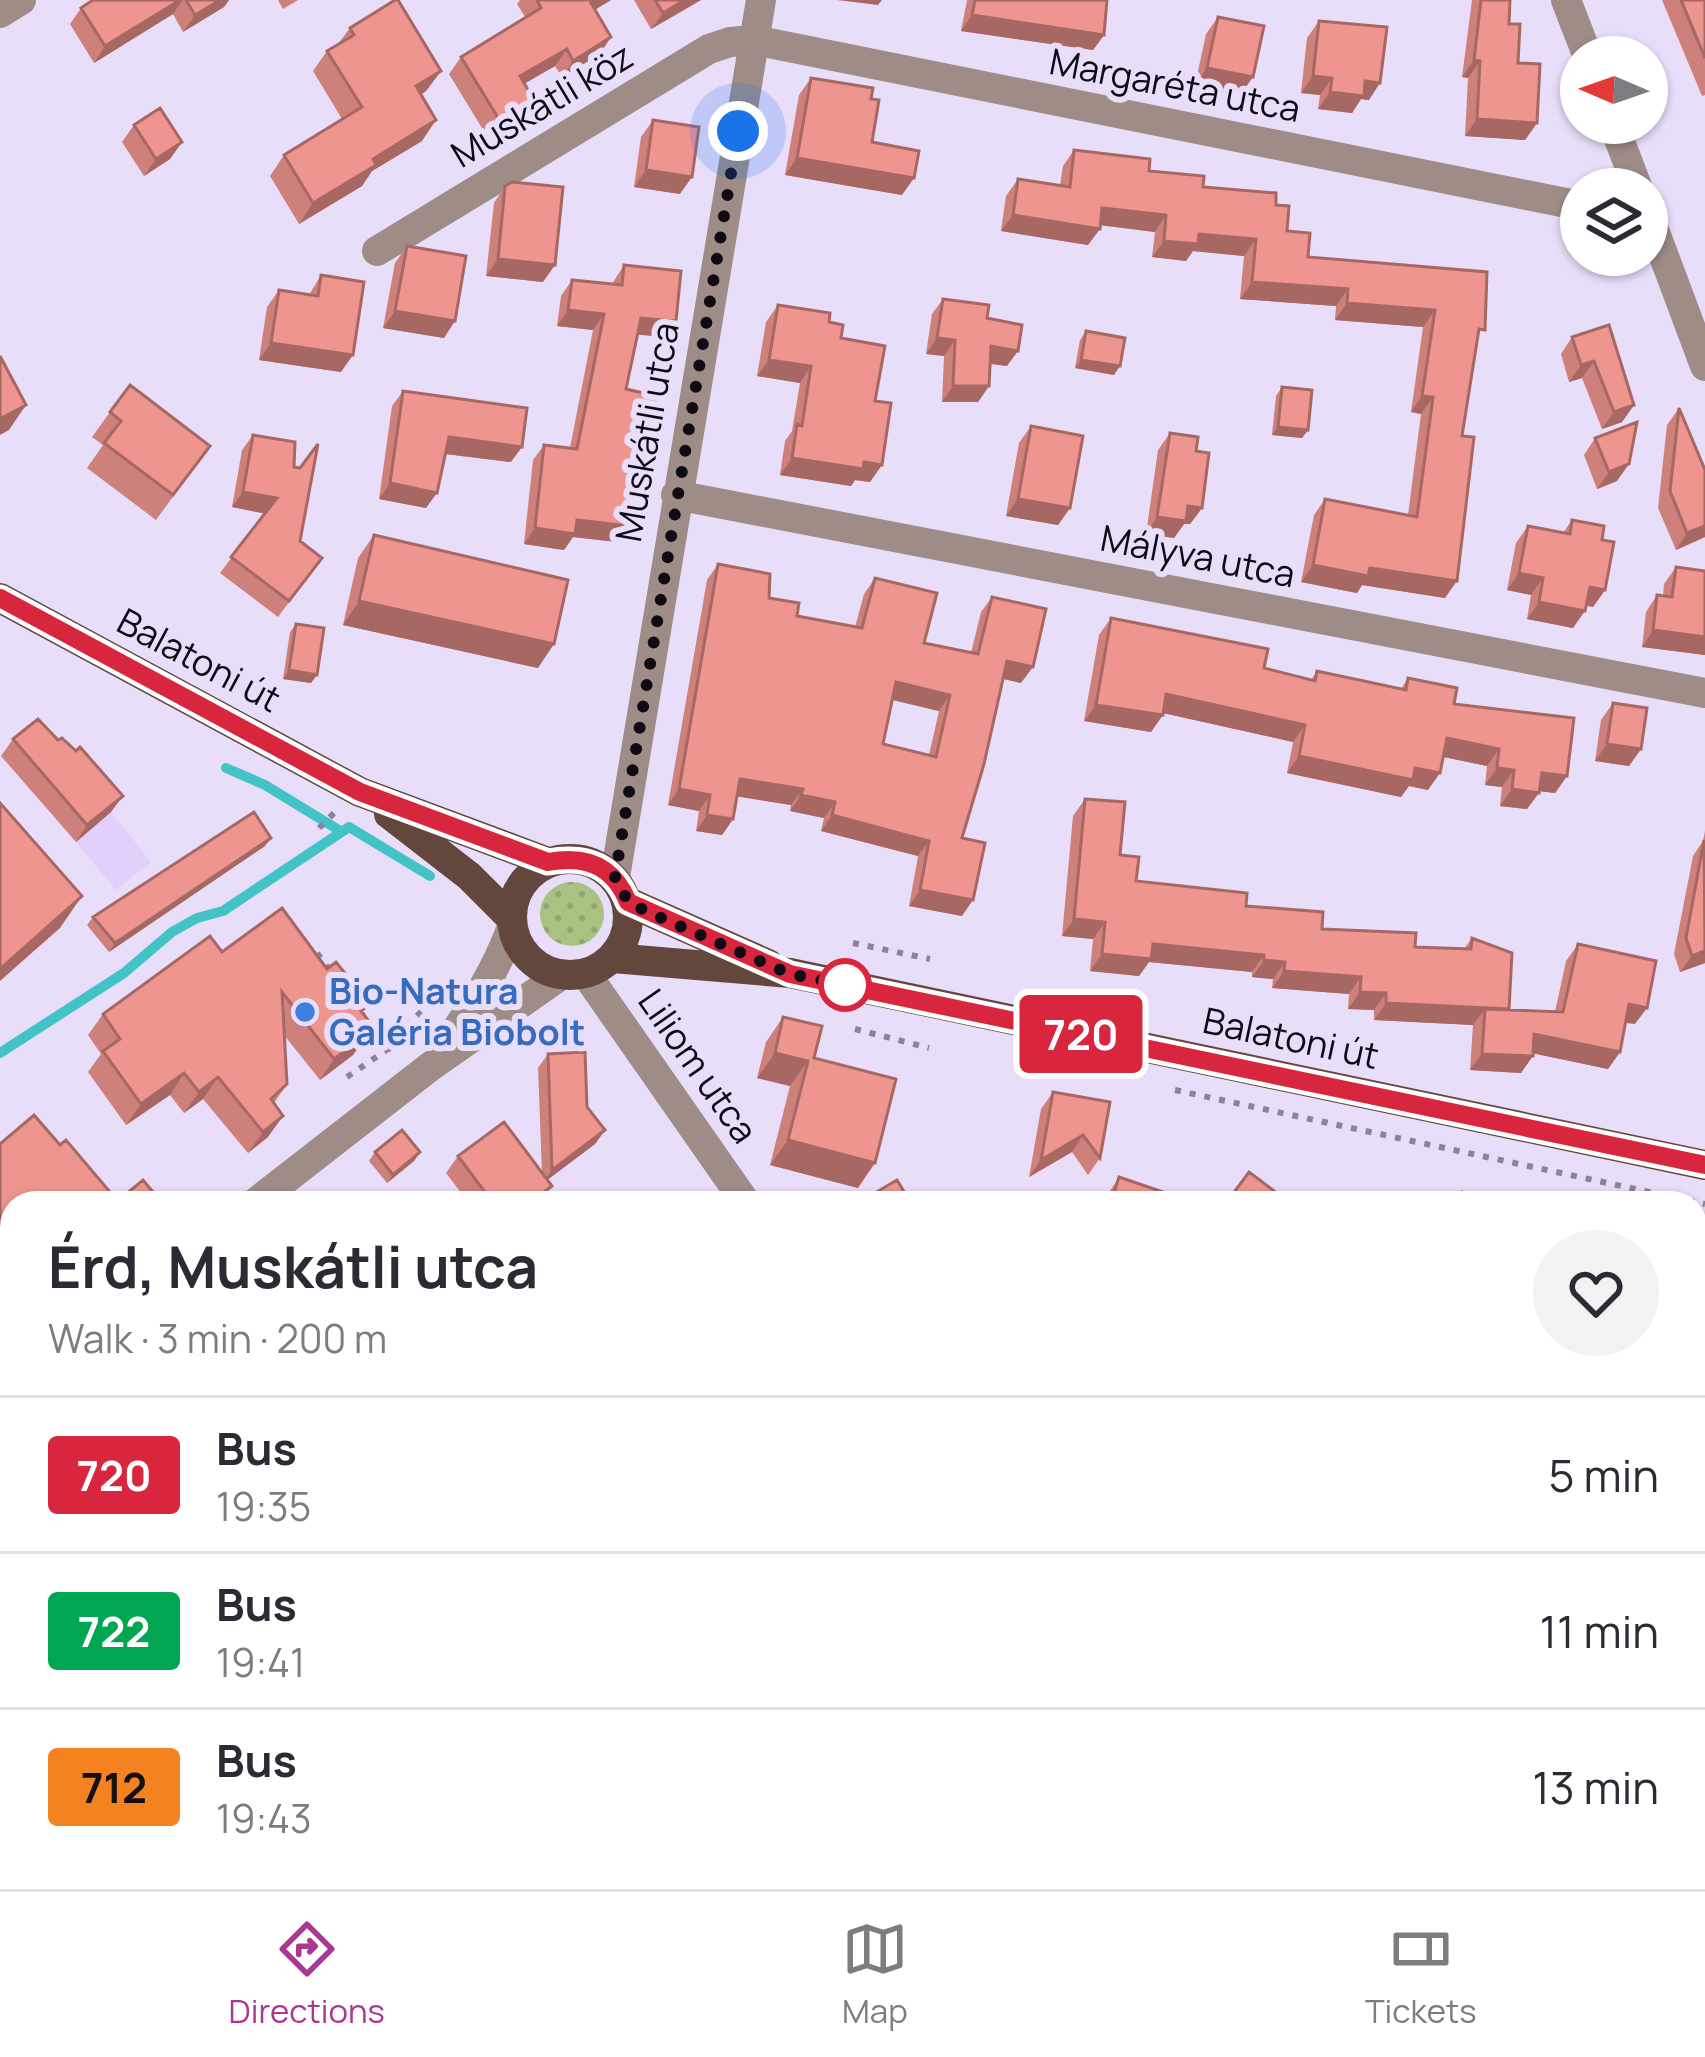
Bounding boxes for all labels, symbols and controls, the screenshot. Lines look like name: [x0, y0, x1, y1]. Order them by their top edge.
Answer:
street label: Muskátli köz: [442, 31, 642, 178]
street label: Margaréta utca: [1046, 36, 1305, 133]
north arrow: [1560, 36, 1668, 144]
map controls: [1560, 36, 1668, 276]
your location: [708, 101, 768, 161]
button: layers: [1560, 168, 1668, 276]
street label: Muskátli utca: [603, 318, 690, 545]
street label: Mályva utca: [1097, 513, 1299, 598]
street label: Balatoni út: [109, 596, 289, 723]
unlabelled marker: [820, 960, 870, 1010]
place label: Bio-Natura Galéria Biobolt: [329, 966, 585, 1056]
street label: Liliom utca: [627, 979, 769, 1152]
line badge: 720: [1012, 995, 1150, 1073]
street label: Balatoni út: [1199, 995, 1383, 1080]
marker: Bio-Natura Galéria Biobolt: [292, 999, 318, 1025]
text: 720: [1043, 1005, 1119, 1063]
text: Érd, Muskátli utca: [48, 1227, 538, 1305]
button: heart: [1533, 1230, 1659, 1356]
text: Walk · 3 min · 200 m: [48, 1311, 387, 1365]
text: Bus: [216, 1417, 297, 1479]
text: 5 min: [1549, 1444, 1659, 1506]
text: 720: [76, 1446, 152, 1504]
text: 19:35: [216, 1479, 311, 1533]
text: Bus: [216, 1573, 297, 1635]
text: 11 min: [1540, 1600, 1659, 1662]
text: 722: [78, 1602, 150, 1660]
text: 19:41: [216, 1635, 305, 1689]
text: Bus: [216, 1729, 297, 1791]
text: 13 min: [1532, 1756, 1659, 1818]
text: 712: [81, 1758, 147, 1816]
text: 19:43: [216, 1791, 312, 1845]
tab: Directions: [229, 1916, 385, 2033]
tab: Map: [842, 1916, 908, 2033]
tab: Tickets: [1365, 1916, 1476, 2033]

